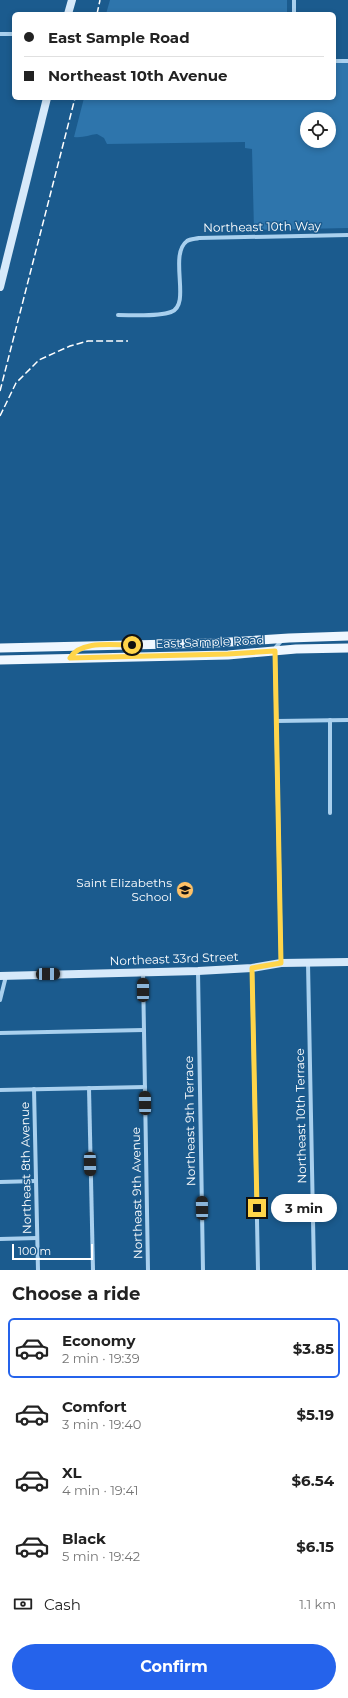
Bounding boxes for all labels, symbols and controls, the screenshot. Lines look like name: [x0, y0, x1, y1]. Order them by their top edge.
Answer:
text: East Sample Road: [48, 28, 190, 47]
text: Northeast 10th Avenue: [48, 66, 228, 85]
map controls: [300, 112, 336, 148]
button: locate: [300, 112, 336, 148]
street label: Northeast 10th Way: [203, 218, 322, 235]
street label: East Sample Road: [155, 632, 265, 651]
route start: [123, 636, 141, 654]
place label: Saint Elizabeths School: [76, 875, 172, 904]
school or university icon: Saint Elizabeths School: [175, 880, 195, 900]
street label: Northeast 33rd Street: [109, 949, 239, 968]
car: [36, 968, 60, 980]
car: [137, 978, 149, 1002]
street label: Northeast 10th Terrace: [292, 1048, 309, 1184]
street label: Northeast 9th Terrace: [181, 1056, 198, 1186]
car: [139, 1091, 151, 1115]
street label: Northeast 8th Avenue: [17, 1102, 34, 1234]
street label: Northeast 9th Avenue: [128, 1127, 145, 1259]
car: [84, 1152, 96, 1176]
callout: 3 min: [271, 1194, 337, 1222]
car: [196, 1196, 208, 1220]
route end: [248, 1199, 266, 1217]
text: 3 min: [285, 1200, 323, 1216]
scale bar: [12, 1242, 93, 1261]
text: 100 m: [18, 1244, 51, 1258]
text: Choose a ride: [12, 1283, 140, 1305]
icon: car: [14, 1330, 50, 1366]
text: Economy: [62, 1331, 135, 1350]
text: $3.85: [293, 1339, 334, 1358]
text: 2 min · 19:39: [62, 1350, 140, 1366]
icon: car: [14, 1396, 50, 1432]
text: Comfort: [62, 1397, 127, 1416]
text: $5.19: [296, 1405, 334, 1424]
text: 3 min · 19:40: [62, 1416, 141, 1432]
icon: car: [14, 1462, 50, 1498]
text: XL: [62, 1463, 81, 1482]
text: $6.54: [292, 1471, 334, 1490]
text: 4 min · 19:41: [62, 1482, 139, 1498]
icon: car: [14, 1528, 50, 1564]
text: Black: [62, 1529, 106, 1548]
text: $6.15: [296, 1537, 334, 1556]
text: 5 min · 19:42: [62, 1548, 140, 1564]
icon: cash: [12, 1593, 34, 1615]
text: Cash: [44, 1595, 81, 1614]
text: 1.1 km: [299, 1596, 336, 1612]
button: Confirm: [12, 1644, 336, 1690]

